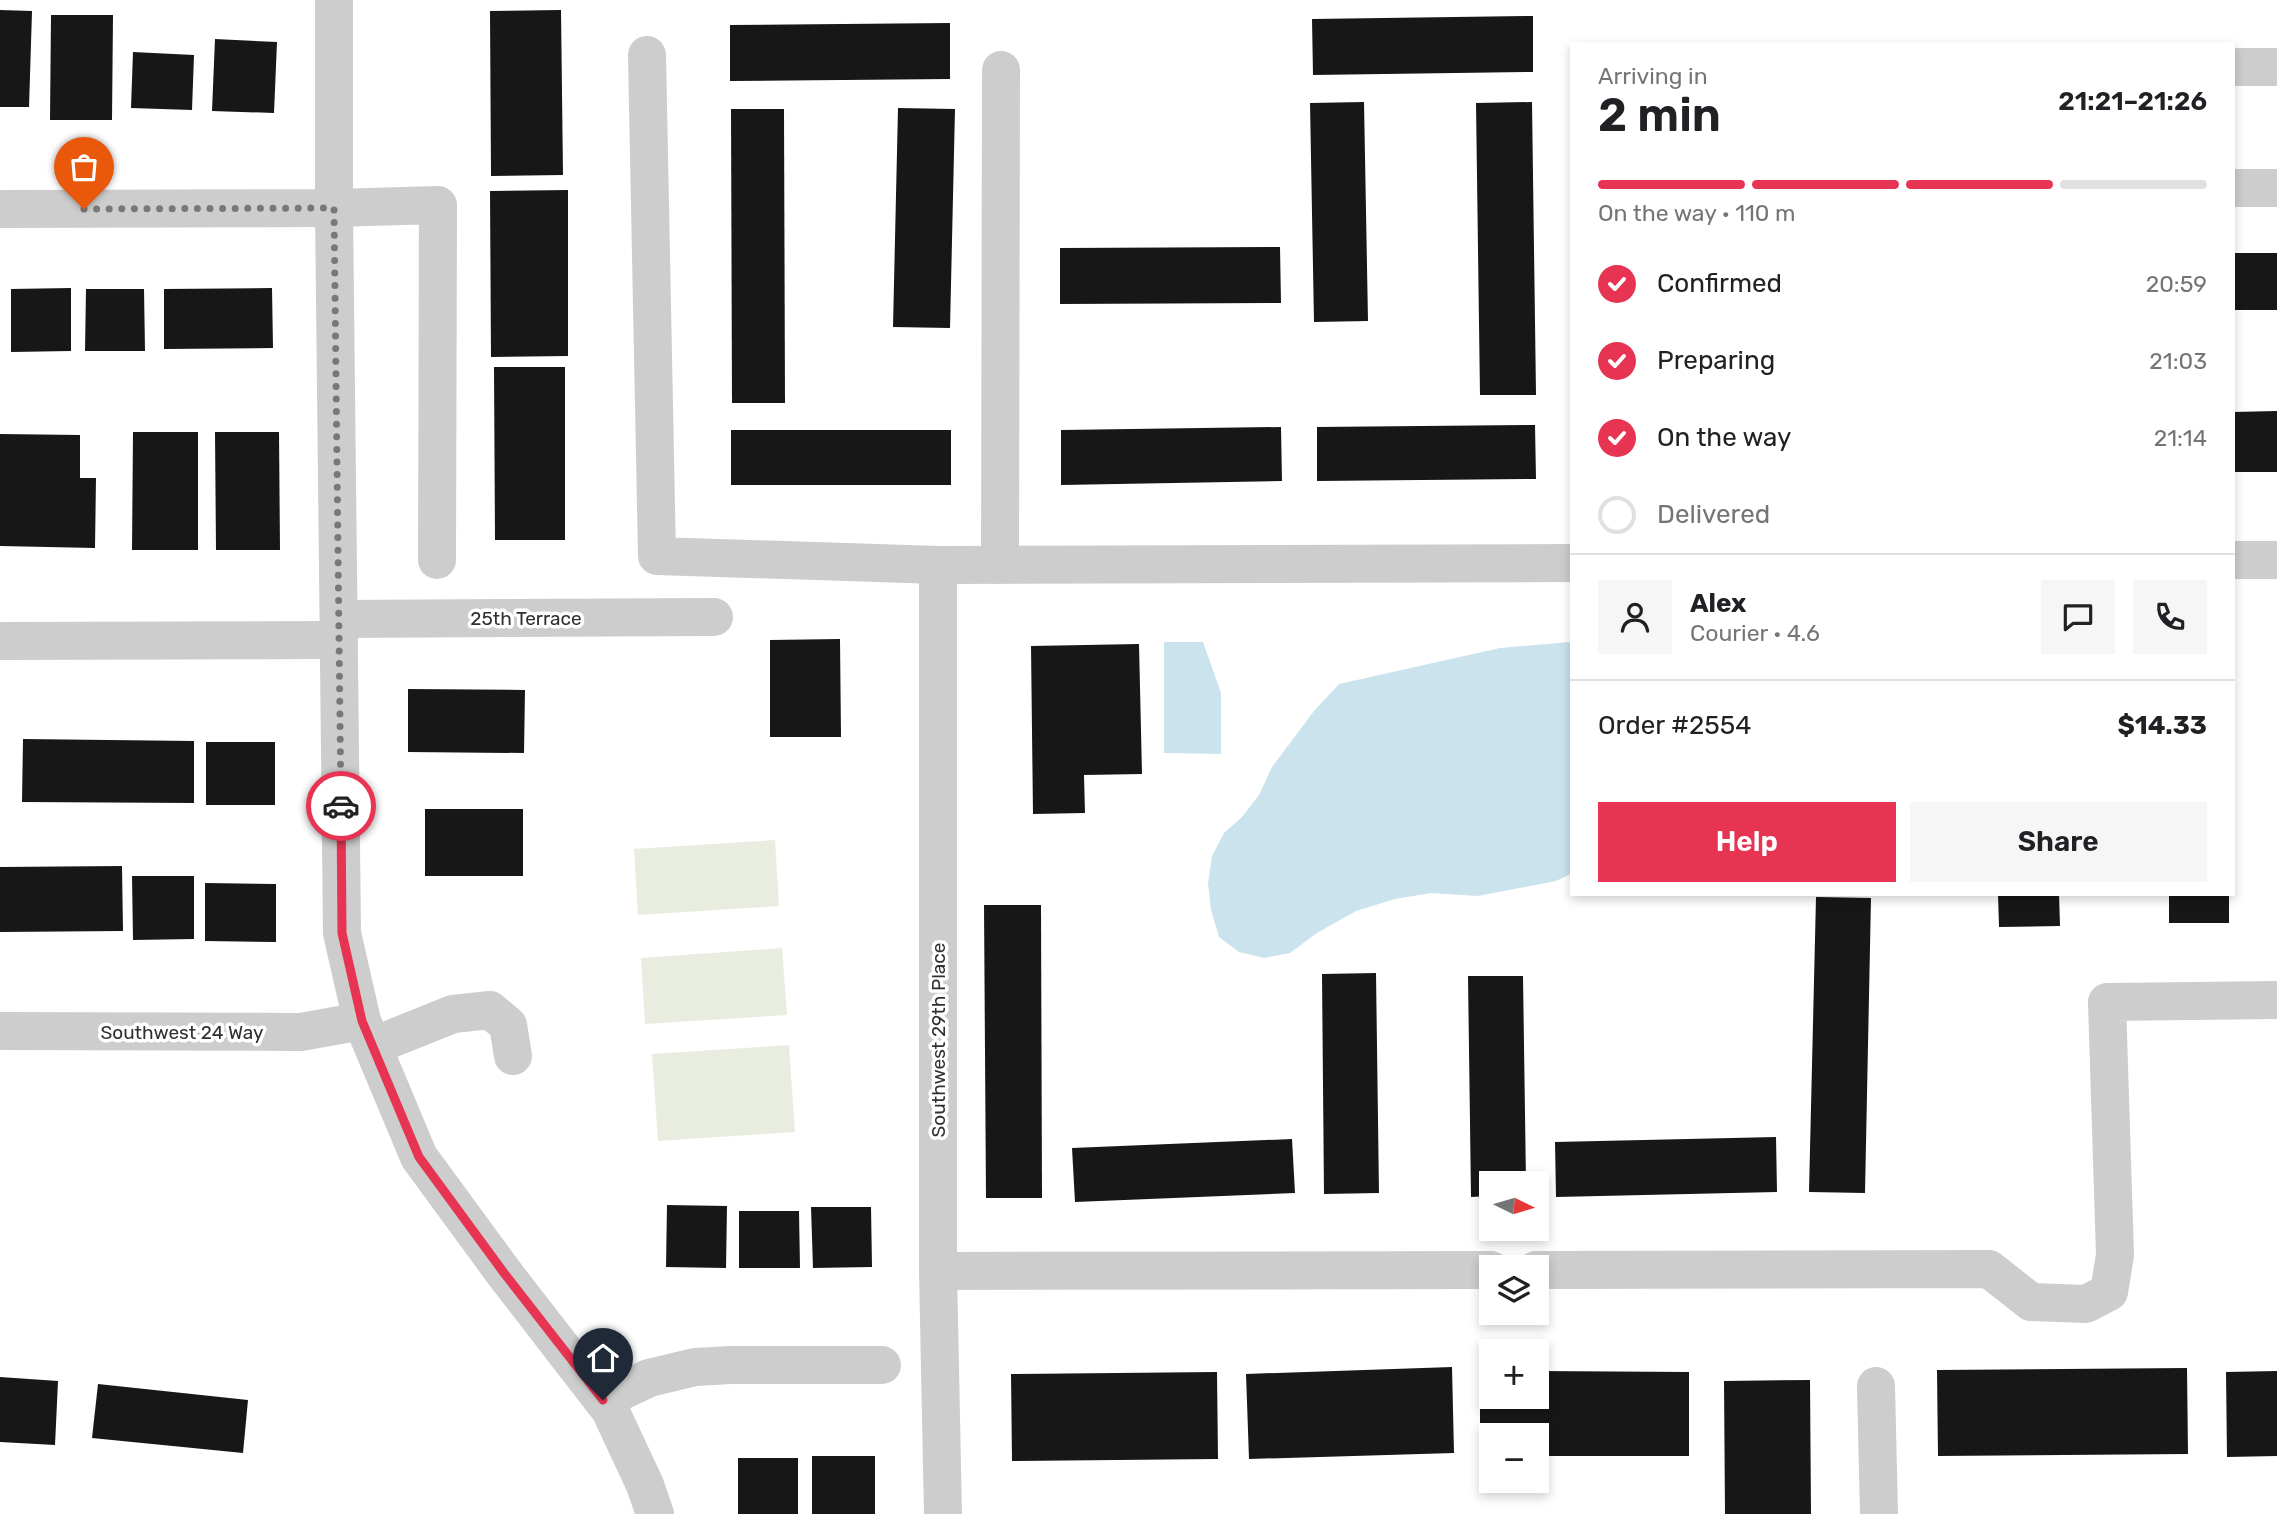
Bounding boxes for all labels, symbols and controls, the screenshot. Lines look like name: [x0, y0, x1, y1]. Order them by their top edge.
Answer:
text: Arriving in: [1598, 62, 1708, 90]
text: 21:21–21:26: [2058, 86, 2207, 117]
text: 2 min: [1598, 88, 1721, 143]
pin: [54, 137, 114, 209]
icon: bag: [65, 148, 103, 186]
text: On the way · 110 m: [1598, 199, 1796, 227]
icon: check: [1598, 265, 1636, 303]
text: Confirmed: [1657, 268, 1782, 299]
text: 20:59: [2146, 270, 2207, 298]
icon: check: [1598, 342, 1636, 380]
text: Preparing: [1657, 345, 1775, 376]
text: 21:03: [2149, 347, 2207, 375]
icon: check: [1598, 419, 1636, 457]
text: On the way: [1657, 422, 1791, 453]
text: 21:14: [2154, 424, 2207, 452]
text: Delivered: [1657, 499, 1770, 530]
button: person: [1598, 580, 1672, 654]
button: chat: [2041, 580, 2115, 654]
button: phone: [2133, 580, 2207, 654]
text: Alex: [1690, 588, 1746, 619]
street label: 25th Terrace: [470, 607, 582, 630]
text: Courier · 4.6: [1690, 619, 1820, 647]
text: Order #2554: [1598, 710, 1751, 741]
text: $14.33: [2117, 710, 2207, 741]
courier: [306, 771, 376, 841]
icon: car: [322, 787, 360, 825]
button: Help: [1598, 802, 1896, 882]
button: Share: [1910, 802, 2207, 882]
street label: Southwest 29th Place: [927, 943, 950, 1137]
street label: Southwest 24 Way: [100, 1021, 264, 1044]
north arrow: [1479, 1171, 1549, 1241]
map controls: [1479, 1171, 1549, 1493]
button: layers: [1479, 1255, 1549, 1325]
pin: [573, 1328, 633, 1400]
icon: home: [584, 1339, 622, 1377]
button: +: [1479, 1339, 1549, 1409]
button: −: [1479, 1423, 1549, 1493]

